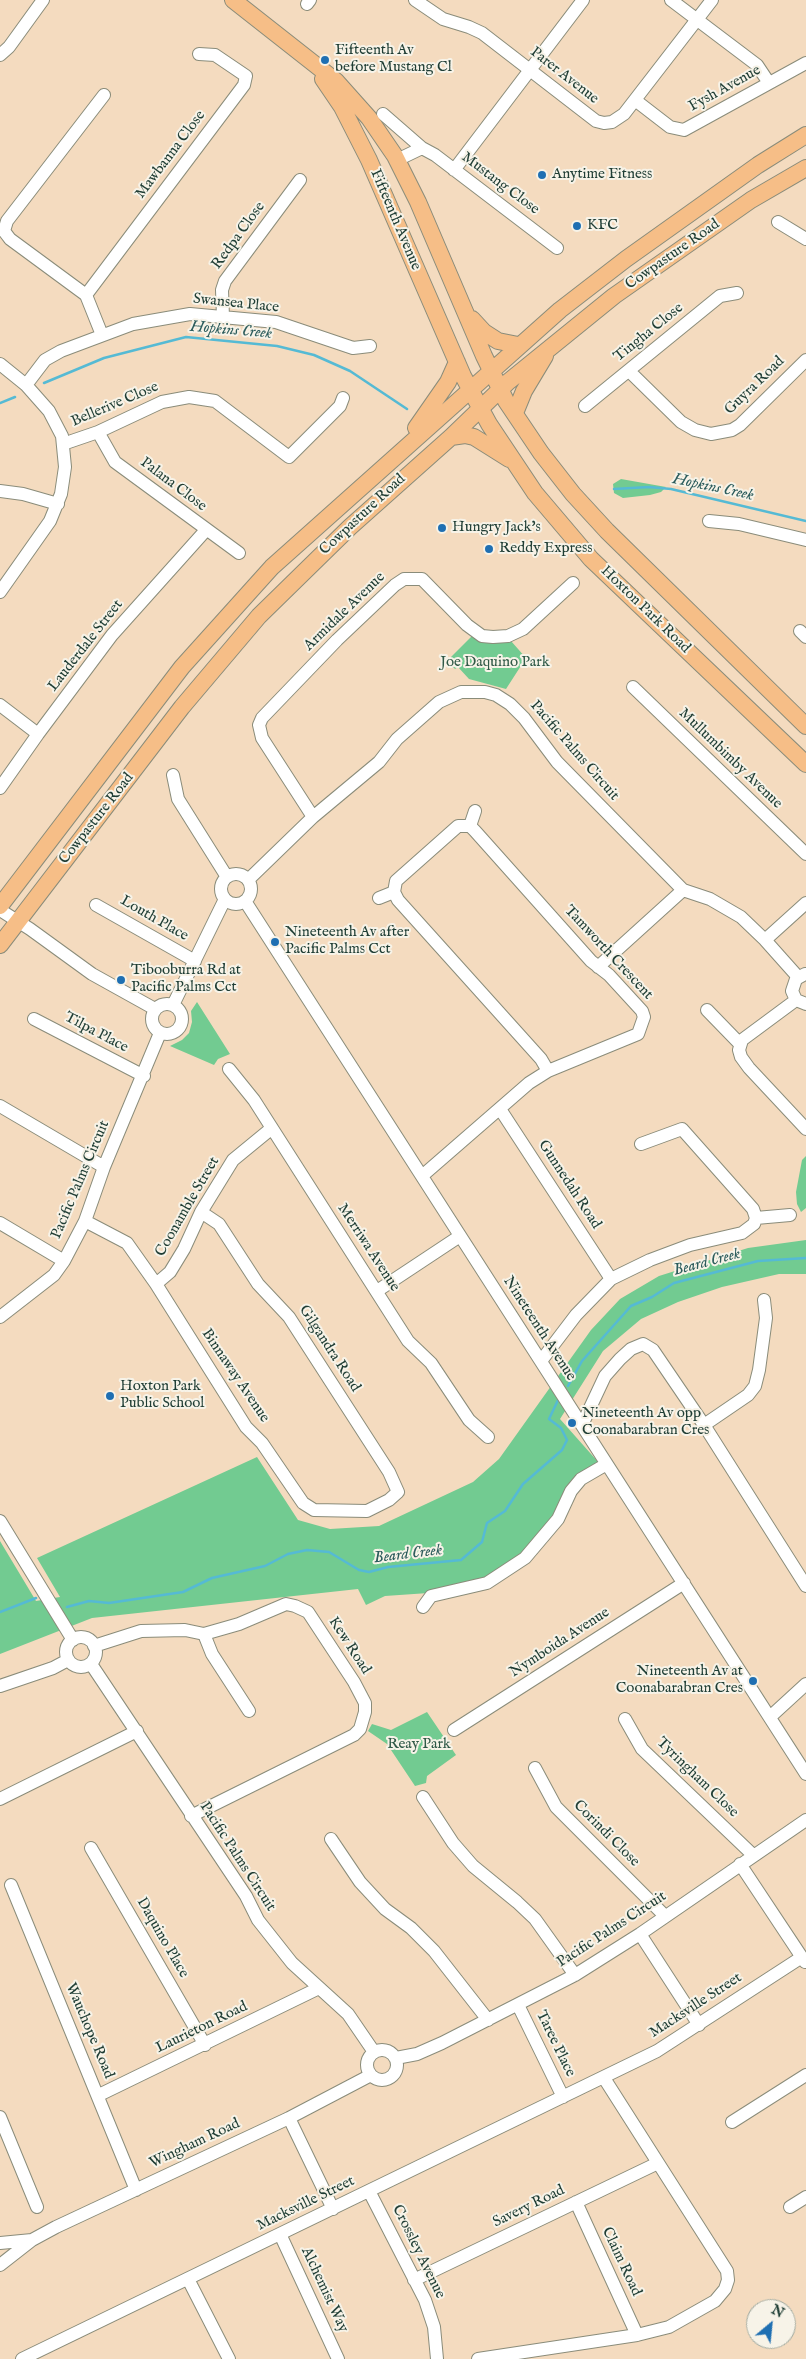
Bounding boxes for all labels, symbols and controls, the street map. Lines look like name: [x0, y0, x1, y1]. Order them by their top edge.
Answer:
place label: Fifteenth Av before Mustang Cl: [335, 42, 452, 77]
street label: Parer Avenue: [526, 44, 602, 108]
marker: Fifteenth Av before Mustang Cl: [319, 54, 331, 66]
street label: Fysh Avenue: [686, 62, 764, 116]
street label: Mawbanna Close: [132, 107, 210, 203]
street label: Mustang Close: [457, 149, 543, 219]
place label: Anytime Fitness: [552, 166, 652, 184]
street label: Fifteenth Avenue: [366, 167, 424, 273]
marker: Anytime Fitness: [536, 169, 548, 181]
street label: Redpa Close: [208, 199, 270, 273]
street label: Cowpasture Road: [622, 216, 724, 294]
place label: KFC: [587, 217, 618, 235]
marker: KFC: [571, 220, 583, 232]
street label: Swansea Place: [192, 291, 280, 317]
street label: Tingha Close: [611, 300, 687, 366]
water label: Hopkins Creek: [189, 318, 273, 344]
street label: Guyra Road: [721, 353, 789, 419]
street label: Bellerive Close: [69, 379, 161, 431]
street label: Palana Close: [136, 454, 210, 516]
water label: Hopkins Creek: [671, 470, 755, 506]
street label: Cowpasture Road: [316, 471, 410, 559]
place label: Hungry Jack's: [452, 519, 541, 537]
marker: Hungry Jack's: [436, 522, 448, 534]
place label: Reddy Express: [499, 540, 593, 558]
marker: Reddy Express: [483, 543, 495, 555]
street label: Hoxton Park Road: [596, 563, 694, 657]
street label: Armidale Avenue: [301, 569, 389, 655]
street label: Lauderdale Street: [45, 597, 127, 695]
park label: Joe Daquino Park: [440, 654, 550, 672]
street label: Pacific Palms Circuit: [526, 697, 622, 805]
street label: Mullumbimby Avenue: [674, 705, 786, 813]
street label: Cowpasture Road: [56, 770, 138, 868]
street label: Louth Place: [117, 892, 191, 946]
street label: Tamworth Crescent: [560, 902, 656, 1004]
place label: Nineteenth Av after Pacific Palms Cct: [285, 924, 409, 959]
marker: Nineteenth Av after Pacific Palms Cct: [269, 936, 281, 948]
place label: Tibooburra Rd at Pacific Palms Cct: [131, 962, 241, 997]
marker: Tibooburra Rd at Pacific Palms Cct: [115, 974, 127, 986]
street label: Tilpa Place: [61, 1009, 131, 1057]
street label: Pacific Palms Circuit: [48, 1118, 114, 1242]
street label: Gunnedah Road: [534, 1137, 604, 1233]
street label: Coonamble Street: [152, 1154, 224, 1260]
street label: Merriwa Avenue: [333, 1201, 403, 1295]
water label: Beard Creek: [671, 1245, 743, 1281]
street label: Nineteenth Avenue: [499, 1273, 579, 1385]
street label: Gilgandra Road: [294, 1302, 364, 1396]
street label: Binnaway Avenue: [197, 1326, 273, 1426]
place label: Hoxton Park Public School: [120, 1378, 204, 1413]
marker: Hoxton Park Public School: [104, 1390, 116, 1402]
place label: Nineteenth Av opp Coonabarabran Cres: [582, 1405, 709, 1440]
marker: Nineteenth Av opp Coonabarabran Cres: [566, 1417, 578, 1429]
water label: Beard Creek: [373, 1541, 443, 1569]
street label: Nymboida Avenue: [507, 1604, 613, 1682]
street label: Kew Road: [324, 1614, 374, 1678]
place label: Nineteenth Av at Coonabarabran Cres: [616, 1663, 743, 1698]
marker: Nineteenth Av at Coonabarabran Cres: [747, 1675, 759, 1687]
street label: Tyringham Close: [652, 1734, 742, 1822]
park label: Reay Park: [387, 1736, 451, 1754]
street label: Corindi Close: [569, 1797, 643, 1871]
street label: Pacific Palms Circuit: [195, 1799, 279, 1915]
street label: Pacific Palms Circuit: [554, 1888, 670, 1972]
street label: Daquino Place: [132, 1895, 192, 1981]
street label: Macksville Street: [646, 1969, 746, 2043]
street label: Wauchope Road: [61, 1980, 117, 2082]
street label: Laurieton Road: [153, 1998, 251, 2058]
street label: Taree Place: [531, 2008, 579, 2080]
street label: Wingham Road: [147, 2115, 243, 2173]
street label: Macksville Street: [254, 2173, 358, 2235]
street label: Savery Road: [490, 2182, 568, 2232]
street label: Crossley Avenue: [388, 2202, 448, 2302]
street label: Claim Road: [597, 2225, 645, 2299]
street label: Alchemist Way: [296, 2245, 352, 2335]
north arrow: [746, 2299, 796, 2349]
text: N: [768, 2301, 787, 2322]

